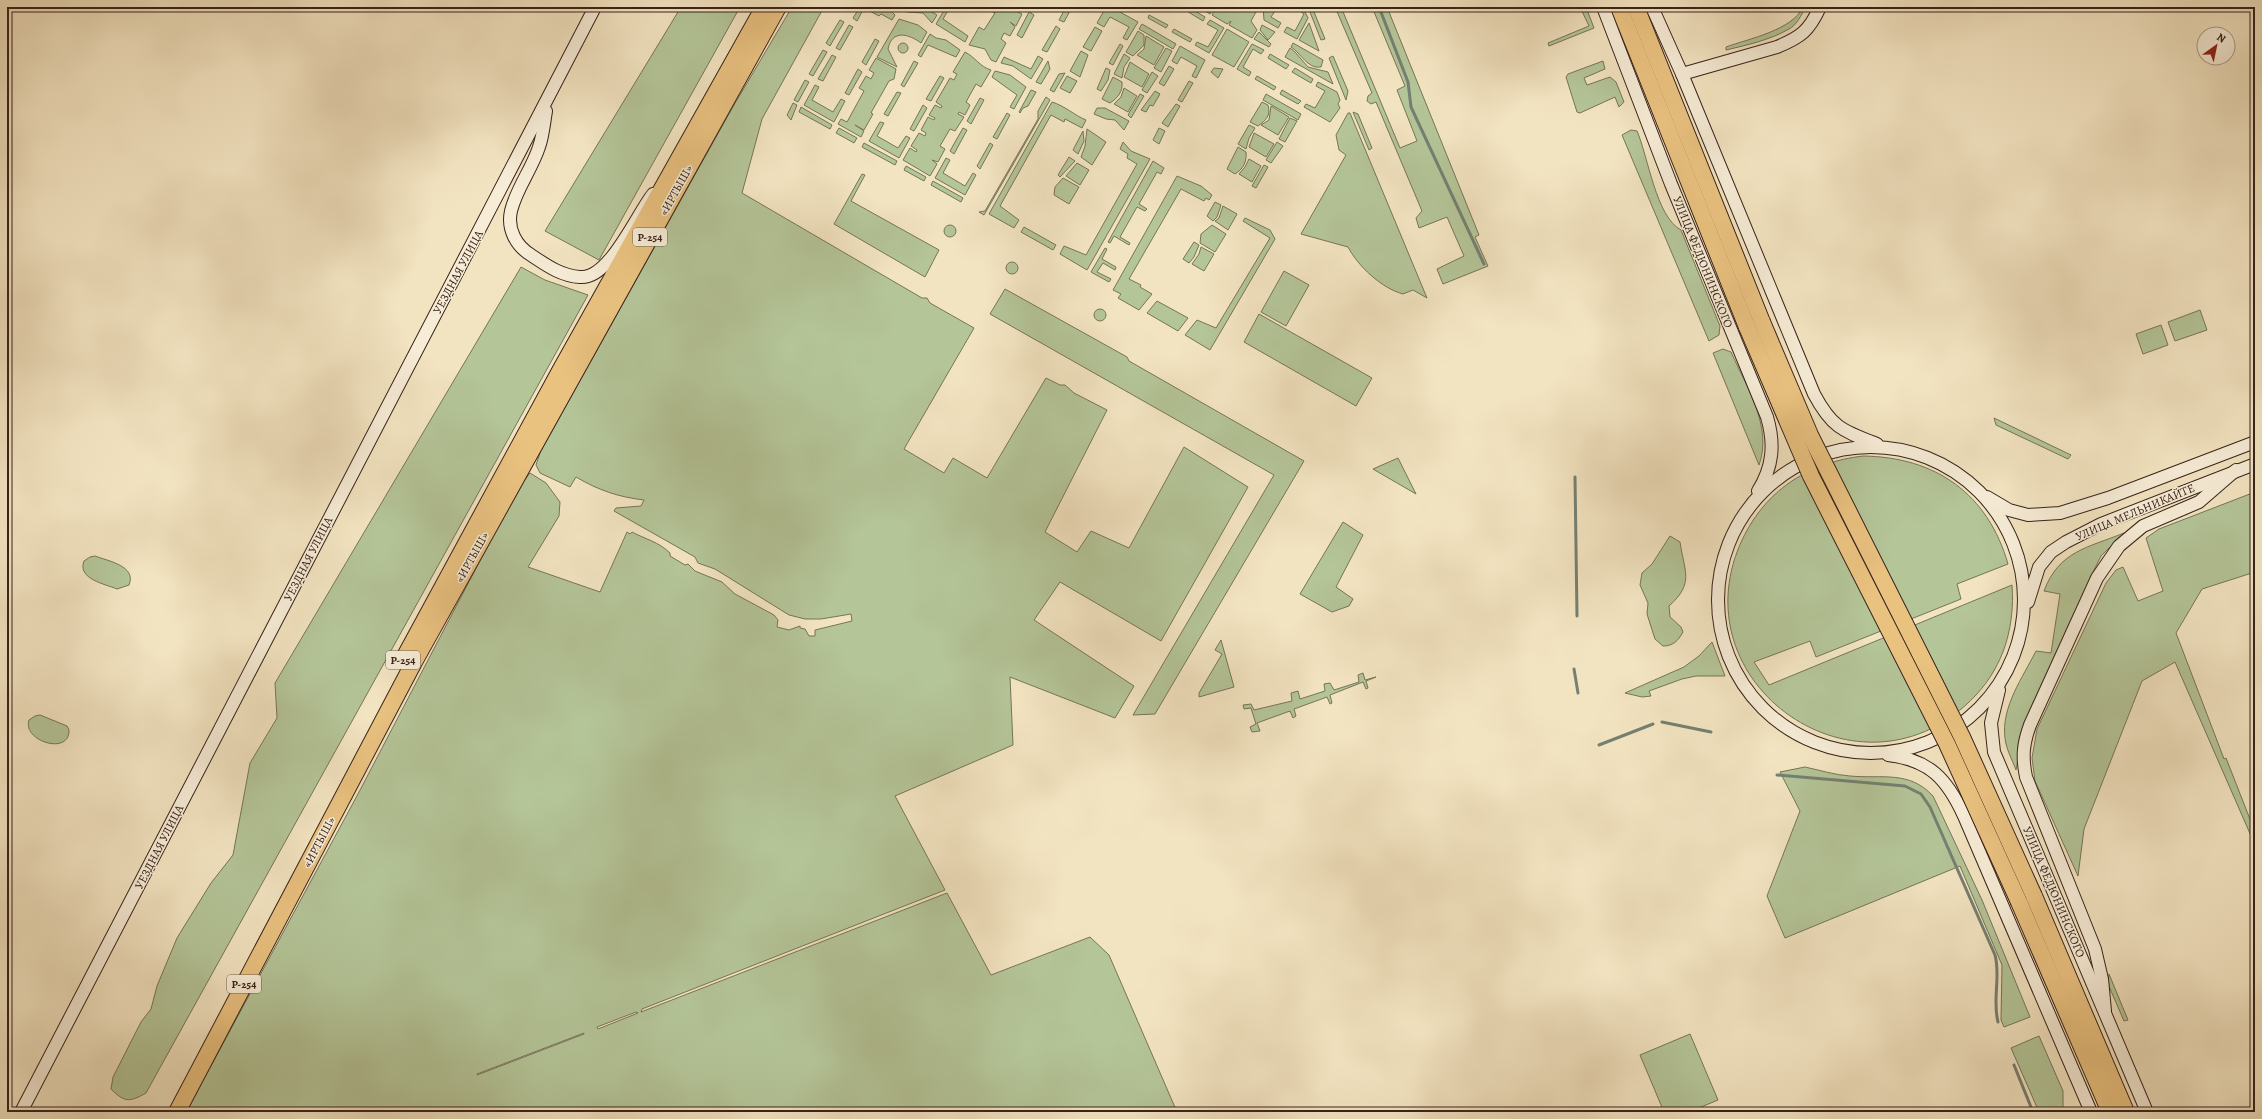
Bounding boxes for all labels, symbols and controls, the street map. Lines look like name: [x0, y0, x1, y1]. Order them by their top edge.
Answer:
north arrow: [2196, 26, 2236, 66]
text: N: [2214, 30, 2229, 47]
street label: «ИРТЫШ»: [656, 162, 696, 218]
street label: УЛИЦА ФЕДЮНИНСКОГО: [1669, 194, 1737, 330]
street label: УЕЗДНАЯ УЛИЦА: [429, 227, 487, 317]
road number: Р-254: [633, 228, 667, 246]
street label: УЛИЦА МЕЛЬНИКАЙТЕ: [2073, 480, 2197, 544]
street label: УЕЗДНАЯ УЛИЦА: [280, 513, 337, 604]
street label: «ИРТЫШ»: [452, 529, 492, 585]
road number: Р-254: [386, 651, 420, 669]
street label: УЕЗДНАЯ УЛИЦА: [131, 801, 188, 892]
street label: «ИРТЫШ»: [299, 814, 339, 870]
street label: УЛИЦА ФЕДЮНИНСКОГО: [2019, 824, 2089, 960]
road number: Р-254: [227, 975, 261, 993]

